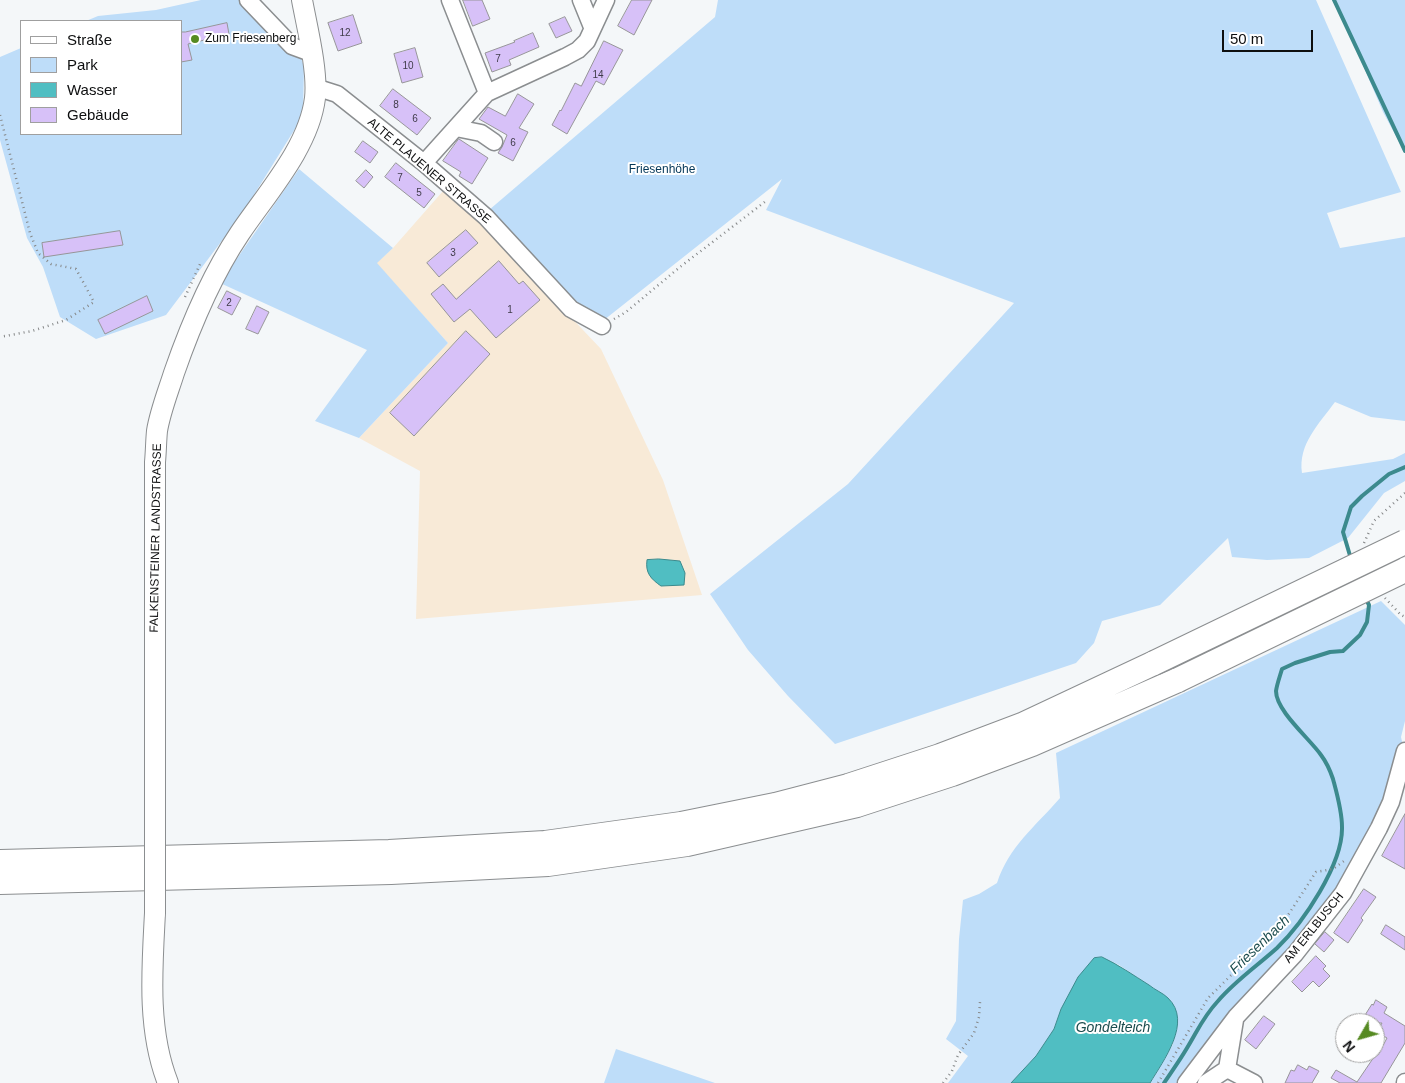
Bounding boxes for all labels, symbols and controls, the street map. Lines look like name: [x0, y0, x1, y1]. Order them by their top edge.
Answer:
legend: [20, 20, 182, 135]
scale bar: [1225, 20, 1316, 52]
house number: 12: [339, 27, 351, 39]
text: 50 m: [1230, 30, 1263, 47]
text: Straße: [67, 31, 112, 48]
place label: Zum Friesenberg: [205, 32, 296, 46]
marker: Zum Friesenberg: [189, 33, 201, 45]
house number: 7: [495, 53, 501, 65]
text: Park: [67, 56, 98, 73]
house number: 10: [402, 60, 414, 72]
house number: 14: [592, 69, 604, 81]
text: Wasser: [67, 81, 117, 98]
house number: 8: [393, 99, 399, 111]
text: Gebäude: [67, 106, 129, 123]
house number: 6: [412, 113, 418, 125]
street label: ALTE PLAUENER STRASSE: [364, 115, 494, 227]
house number: 6: [510, 137, 516, 149]
park label: Friesenhöhe: [629, 163, 695, 177]
house number: 7: [397, 172, 403, 184]
house number: 5: [416, 187, 422, 199]
house number: 3: [450, 247, 456, 259]
house number: 2: [226, 297, 232, 309]
house number: 1: [507, 304, 513, 316]
street label: FALKENSTEINER LANDSTRASSE: [147, 443, 165, 633]
street label: AM ERLBUSCH: [1281, 890, 1347, 966]
water label: Friesenbach: [1226, 912, 1294, 978]
north arrow: [1335, 1013, 1385, 1063]
water label: Gondelteich: [1076, 1020, 1150, 1036]
text: N: [1340, 1038, 1358, 1056]

